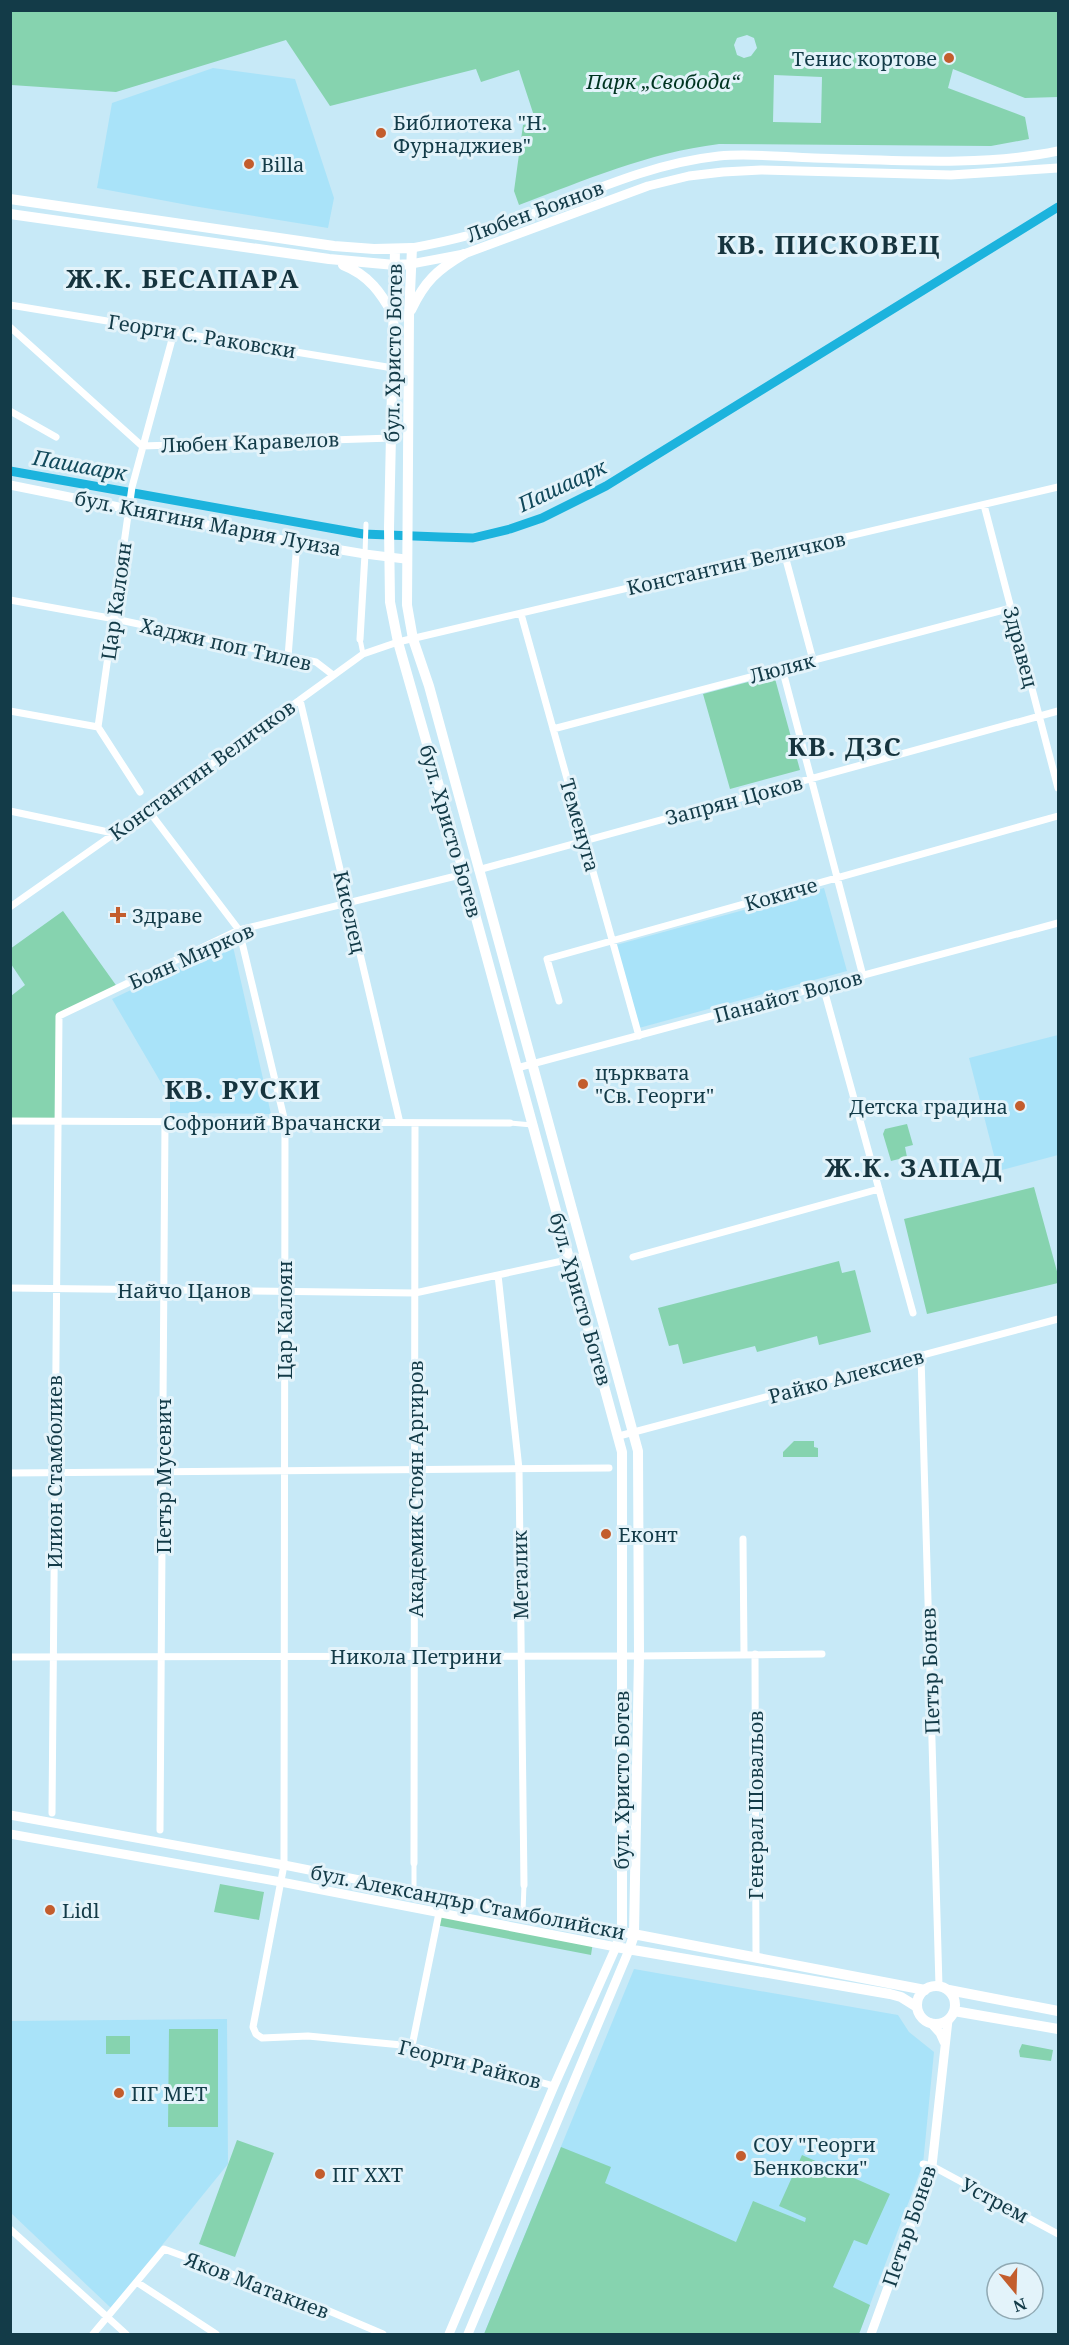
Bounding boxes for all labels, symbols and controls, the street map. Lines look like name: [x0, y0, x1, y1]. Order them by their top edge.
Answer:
place label: Тенис кортове: [792, 45, 937, 72]
marker: Тенис кортове: [942, 51, 956, 65]
park label: Парк „Свобода“: [585, 68, 741, 95]
place label: Библиотека "Н. Фурнаджиев": [393, 109, 547, 159]
marker: Библиотека "Н. Фурнаджиев": [374, 126, 388, 140]
place label: Billa: [261, 151, 304, 178]
marker: Billa: [242, 157, 256, 171]
street label: Любен Боянов: [463, 174, 607, 248]
district label: КВ. ПИСКОВЕЦ: [717, 226, 941, 262]
district label: Ж.К. БЕСАПАРА: [66, 260, 300, 296]
street label: бул. Христо Ботев: [378, 263, 408, 443]
street label: Георги С. Раковски: [106, 308, 298, 364]
street label: Любен Каравелов: [160, 425, 340, 459]
water label: Пашаарк: [30, 443, 130, 487]
water label: Пашаарк: [512, 452, 612, 518]
street label: бул. Княгиня Мария Луиза: [72, 484, 344, 562]
street label: Константин Величков: [624, 525, 848, 601]
street label: Цар Калоян: [94, 540, 138, 662]
street label: Здравец: [997, 603, 1045, 691]
street label: Хаджи поп Тилев: [138, 611, 314, 677]
street label: Люляк: [746, 646, 818, 690]
street label: Константин Величков: [104, 693, 300, 847]
district label: КВ. ДЗС: [788, 728, 902, 764]
street label: бул. Христо Ботев: [413, 741, 489, 921]
street label: Запрян Цоков: [662, 769, 806, 831]
street label: Теменуга: [554, 775, 606, 875]
street label: Киселец: [327, 868, 373, 956]
street label: Кокиче: [742, 871, 820, 917]
place label: Здраве: [132, 902, 202, 929]
marker: Здраве: [109, 906, 127, 924]
street label: Боян Мирков: [124, 916, 258, 996]
street label: Панайот Волов: [711, 963, 865, 1029]
place label: църквата "Св. Георги": [595, 1059, 714, 1109]
district label: КВ. РУСКИ: [164, 1071, 322, 1107]
marker: църквата "Св. Георги": [576, 1077, 590, 1091]
place label: Детска градина: [849, 1093, 1008, 1120]
marker: Детска градина: [1013, 1099, 1027, 1113]
street label: Софроний Врачански: [163, 1109, 381, 1136]
district label: Ж.К. ЗАПАД: [825, 1149, 1003, 1185]
street label: бул. Христо Ботев: [543, 1209, 619, 1389]
street label: Цар Калоян: [271, 1260, 298, 1380]
street label: Найчо Цанов: [117, 1277, 251, 1304]
street label: Райко Алексиев: [765, 1342, 927, 1410]
street label: Академик Стоян Аргиров: [402, 1361, 429, 1618]
street label: Илион Стамболиев: [41, 1375, 68, 1569]
street label: Петър Мусевич: [150, 1398, 177, 1554]
place label: Еконт: [618, 1521, 678, 1548]
marker: Еконт: [599, 1527, 613, 1541]
street label: Металик: [506, 1530, 534, 1620]
street label: Петър Бонев: [914, 1607, 946, 1735]
street label: Никола Петрини: [330, 1643, 502, 1670]
street label: бул. Христо Ботев: [608, 1691, 635, 1869]
street label: Генерал Шовальов: [742, 1711, 769, 1899]
street label: бул. Александър Стамболийски: [308, 1858, 628, 1946]
place label: Lidl: [62, 1897, 99, 1924]
marker: Lidl: [43, 1903, 57, 1917]
street label: Георги Райков: [396, 2033, 544, 2095]
place label: ПГ МЕТ: [131, 2080, 207, 2107]
marker: ПГ МЕТ: [112, 2086, 126, 2100]
place label: СОУ "Георги Бенковски": [753, 2131, 876, 2181]
marker: СОУ "Георги Бенковски": [734, 2149, 748, 2163]
place label: ПГ ХХТ: [332, 2161, 403, 2188]
street label: Петър Бонев: [876, 2162, 942, 2290]
marker: ПГ ХХТ: [313, 2167, 327, 2181]
street label: Устрем: [956, 2171, 1034, 2229]
street label: Яков Матакиев: [180, 2245, 333, 2325]
north arrow: [985, 2261, 1045, 2321]
text: N: [1010, 2293, 1029, 2318]

